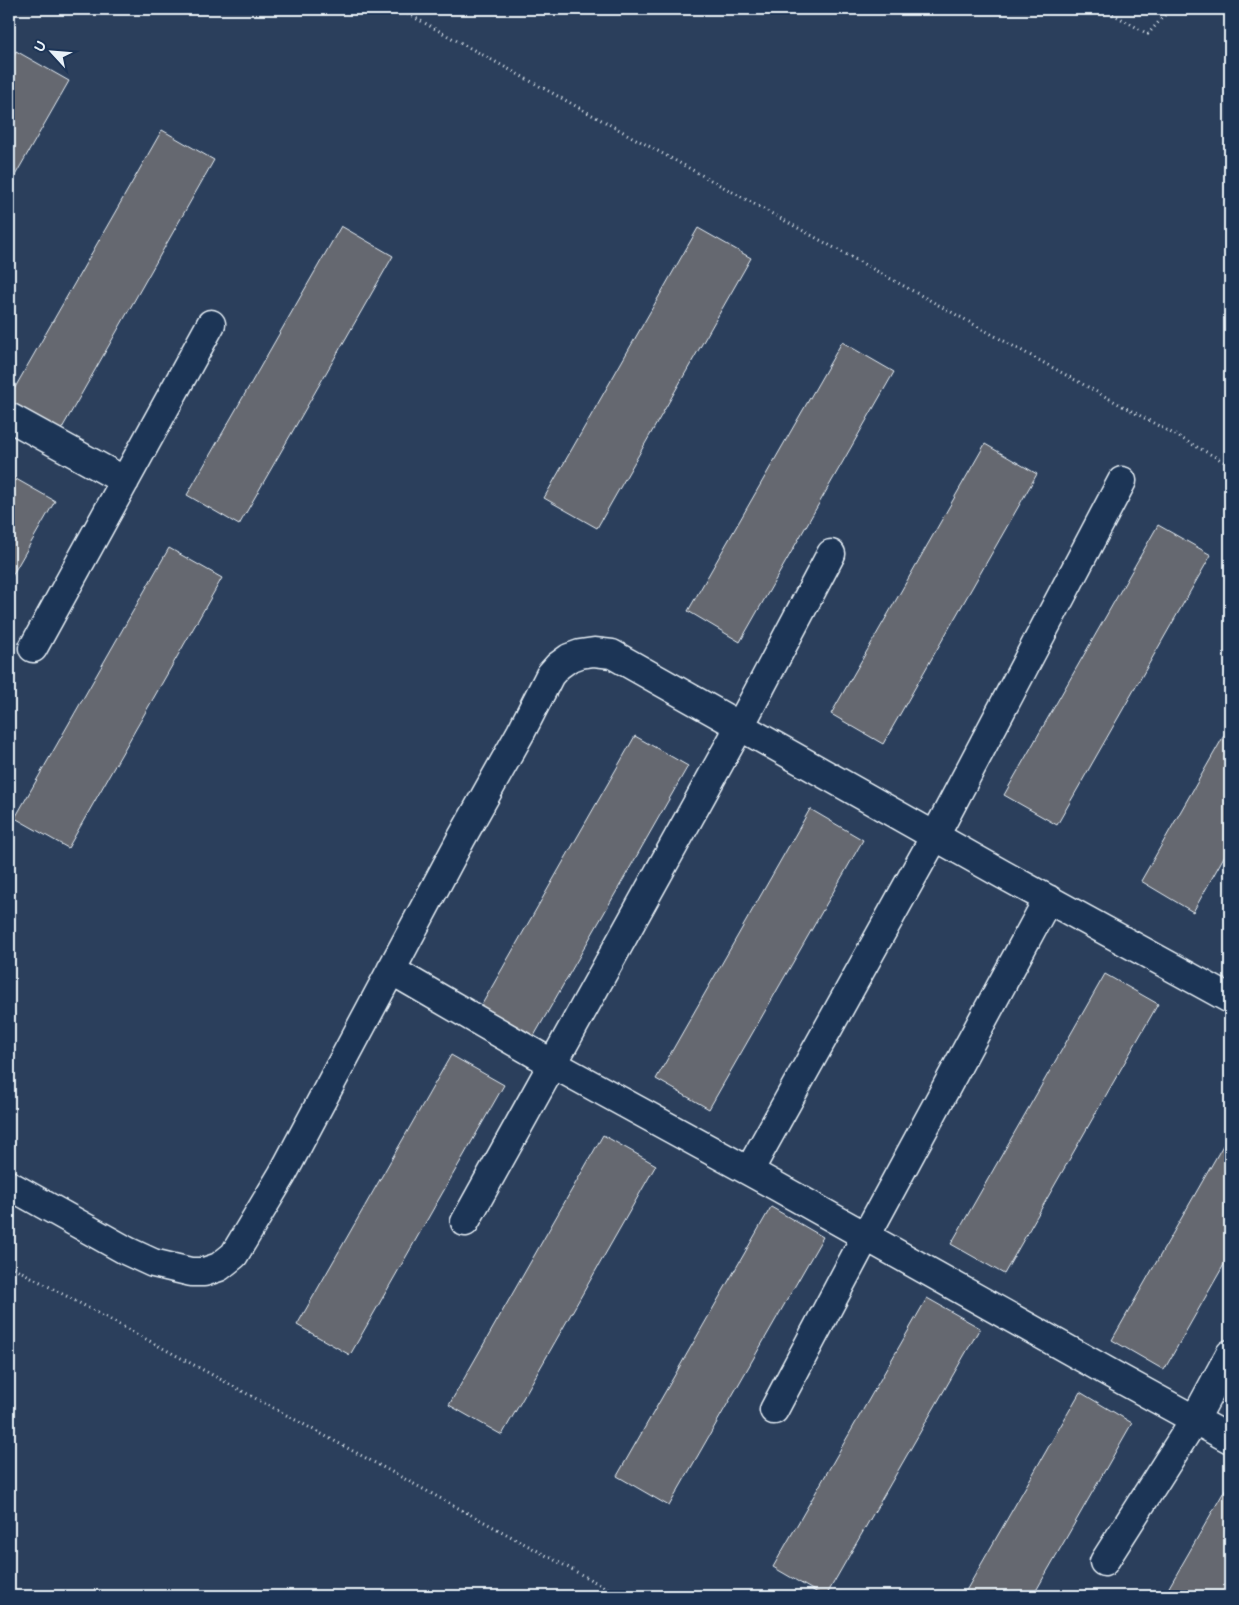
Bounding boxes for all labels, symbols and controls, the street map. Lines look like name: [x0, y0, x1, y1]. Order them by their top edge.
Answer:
north arrow: [28, 28, 78, 78]
text: U: [31, 38, 51, 55]

